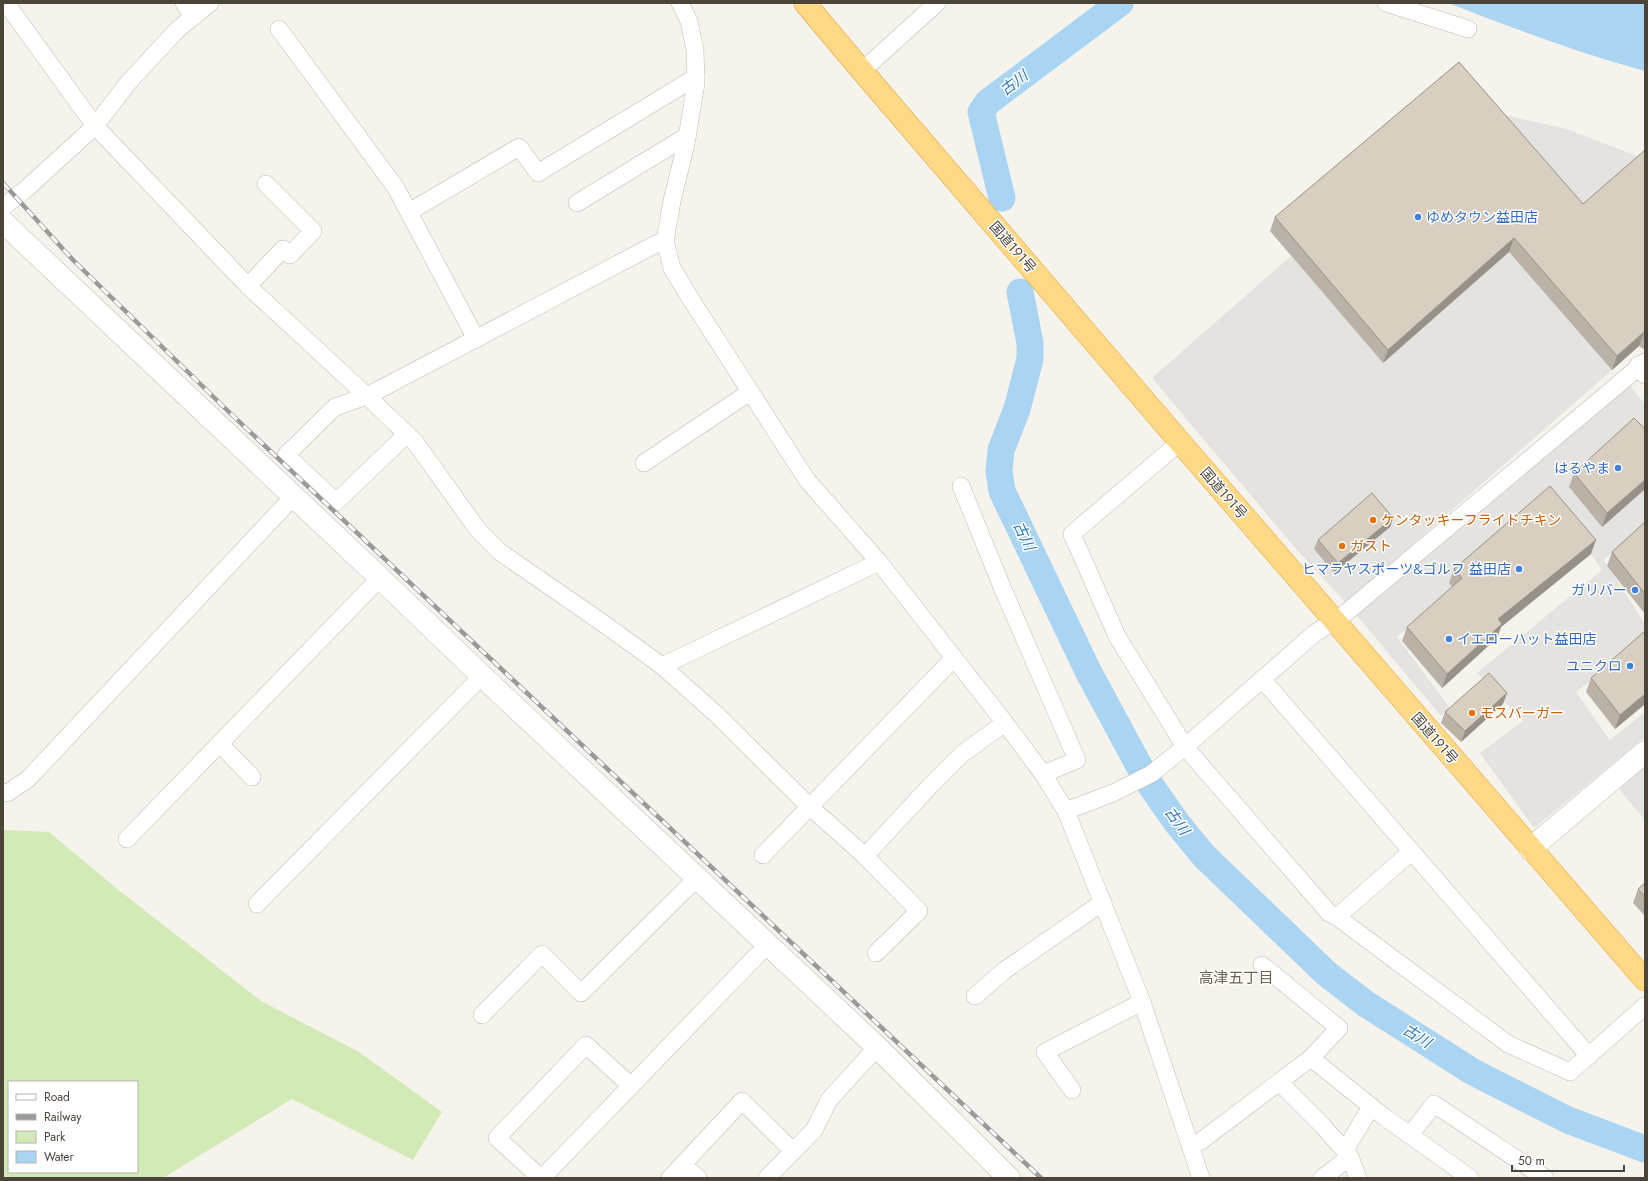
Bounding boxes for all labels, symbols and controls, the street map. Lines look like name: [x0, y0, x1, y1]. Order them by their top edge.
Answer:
water label: 古川: [995, 64, 1034, 101]
place label: ゆめタウン益田店: [1426, 207, 1538, 227]
marker: ゆめタウン益田店: [1413, 212, 1423, 222]
street label: 国道191号: [985, 217, 1041, 277]
place label: はるやま: [1554, 458, 1610, 478]
street label: 国道191号: [1196, 463, 1252, 523]
marker: はるやま: [1613, 463, 1623, 473]
place label: ケンタッキーフライドチキン: [1381, 510, 1561, 530]
marker: ケンタッキーフライドチキン: [1368, 515, 1378, 525]
water label: 古川: [1008, 518, 1041, 556]
place label: ガスト: [1350, 536, 1392, 556]
marker: ガスト: [1337, 541, 1347, 551]
place label: ヒマラヤスポーツ&ゴルフ 益田店: [1302, 559, 1511, 579]
marker: ヒマラヤスポーツ&ゴルフ 益田店: [1514, 564, 1524, 574]
place label: ガリバー: [1571, 580, 1627, 600]
marker: ガリバー: [1630, 585, 1640, 595]
place label: イエローハット益田店: [1457, 629, 1597, 649]
marker: イエローハット益田店: [1444, 634, 1454, 644]
place label: ユニクロ: [1566, 656, 1622, 676]
marker: ユニクロ: [1625, 661, 1635, 671]
place label: モスバーガー: [1480, 703, 1564, 723]
street label: 国道191号: [1407, 708, 1463, 768]
marker: モスバーガー: [1467, 708, 1477, 718]
water label: 古川: [1159, 802, 1196, 841]
district label: 高津五丁目: [1198, 967, 1274, 989]
water label: 古川: [1398, 1019, 1437, 1054]
legend: [8, 1081, 138, 1173]
text: Road: [44, 1088, 70, 1106]
text: Railway: [44, 1108, 82, 1126]
text: Park: [44, 1128, 66, 1146]
scale bar: [1512, 1147, 1624, 1173]
text: Water: [44, 1148, 75, 1166]
text: 50 m: [1518, 1152, 1545, 1170]

